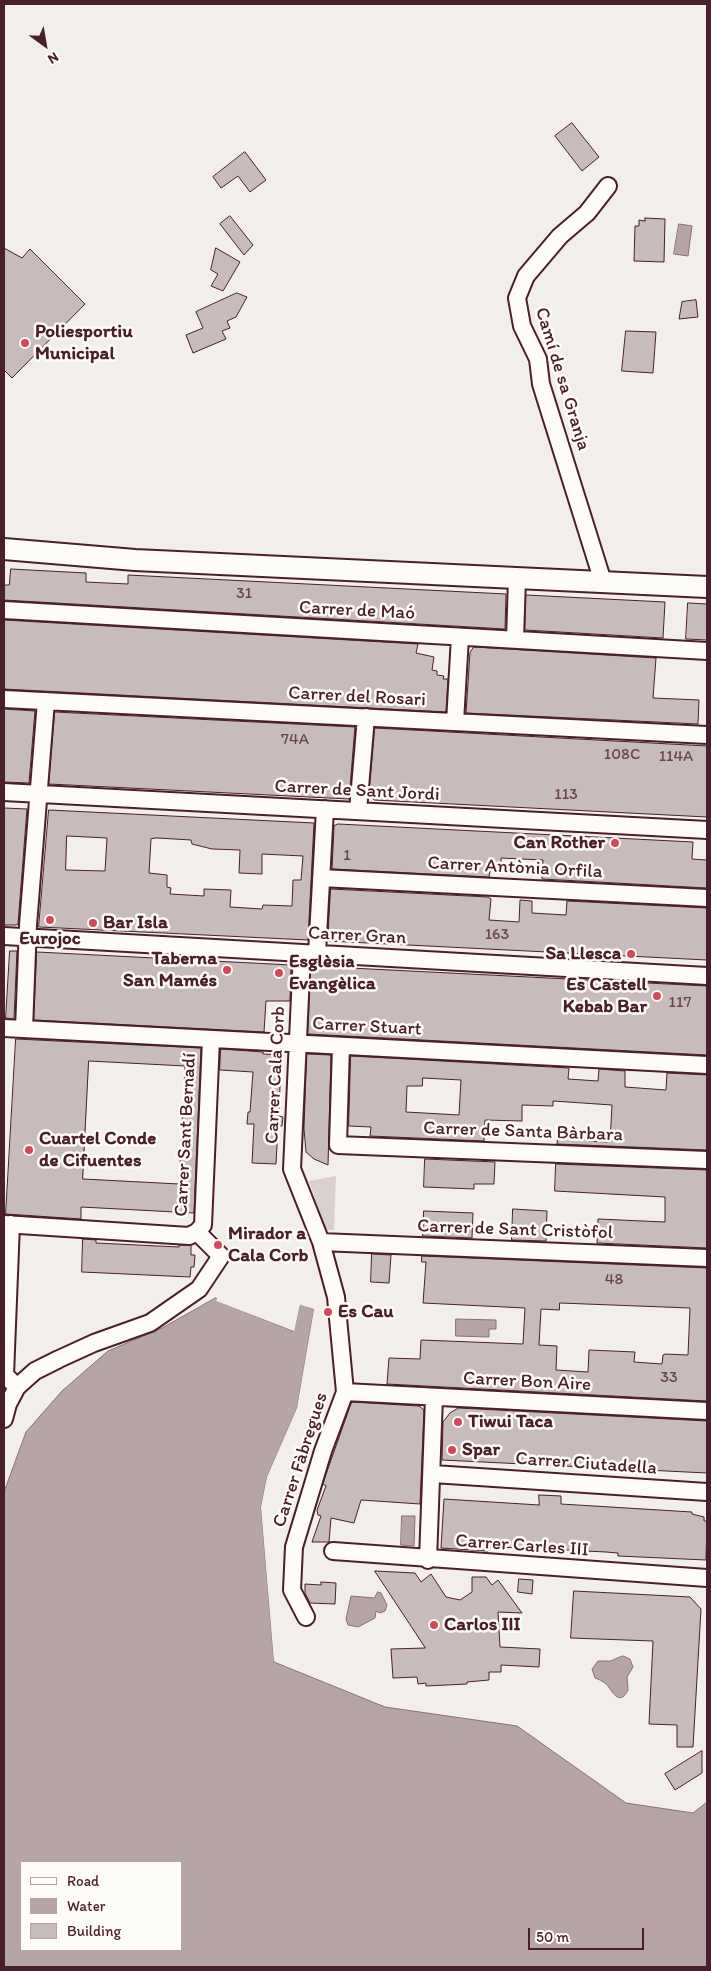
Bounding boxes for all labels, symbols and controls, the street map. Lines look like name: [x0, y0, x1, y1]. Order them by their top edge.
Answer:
north arrow: [20, 20, 70, 70]
text: N: [45, 48, 62, 68]
street label: Camí de sa Granja: [529, 305, 595, 453]
place label: Poliesportiu Municipal: [35, 321, 133, 365]
marker: Poliesportiu Municipal: [19, 337, 31, 349]
house number: 31: [236, 584, 252, 604]
street label: Carrer de Maó: [299, 597, 415, 625]
street label: Carrer del Rosari: [288, 682, 426, 712]
house number: 74A: [281, 730, 309, 750]
house number: 108C: [604, 745, 640, 765]
house number: 114A: [659, 747, 693, 767]
street label: Carrer de Sant Jordi: [274, 775, 440, 807]
house number: 113: [554, 785, 578, 805]
place label: Can Rother: [513, 832, 605, 854]
marker: Can Rother: [609, 837, 621, 849]
house number: 1: [343, 846, 351, 866]
street label: Carrer Antònia Orfila: [427, 852, 603, 884]
place label: Bar Isla: [103, 912, 168, 934]
marker: Eurojoc: [44, 914, 56, 926]
marker: Bar Isla: [87, 917, 99, 929]
street label: Carrer Gran: [307, 922, 407, 950]
house number: 163: [485, 925, 509, 945]
place label: Eurojoc: [19, 928, 81, 950]
place label: Sa Llesca: [545, 943, 621, 965]
place label: Taberna San Mamés: [123, 948, 217, 992]
marker: Sa Llesca: [625, 948, 637, 960]
place label: Esglèsia Evangèlica: [289, 951, 376, 995]
marker: Taberna San Mamés: [221, 964, 233, 976]
marker: Esglèsia Evangèlica: [273, 967, 285, 979]
place label: Es Castell Kebab Bar: [563, 974, 647, 1018]
marker: Es Castell Kebab Bar: [651, 990, 663, 1002]
house number: 117: [669, 993, 691, 1013]
street label: Carrer Cala Corb: [261, 1005, 291, 1145]
street label: Carrer Stuart: [312, 1013, 422, 1041]
street label: Carrer Sant Bernadí: [170, 1053, 202, 1217]
street label: Carrer de Santa Bàrbara: [423, 1117, 623, 1147]
place label: Cuartel Conde de Cifuentes: [39, 1128, 156, 1172]
marker: Cuartel Conde de Cifuentes: [23, 1144, 35, 1156]
street label: Carrer de Sant Cristòfol: [417, 1215, 613, 1245]
place label: Mirador a Cala Corb: [228, 1223, 308, 1267]
marker: Mirador a Cala Corb: [212, 1239, 224, 1251]
house number: 48: [605, 1270, 623, 1290]
place label: Es Cau: [338, 1301, 394, 1323]
marker: Es Cau: [322, 1306, 334, 1318]
street label: Carrer Bon Aire: [462, 1367, 592, 1397]
house number: 33: [660, 1368, 678, 1388]
street label: Carrer Fàbregues: [268, 1390, 334, 1530]
place label: Tiwui Taca: [468, 1411, 553, 1433]
marker: Tiwui Taca: [452, 1416, 464, 1428]
place label: Spar: [462, 1439, 500, 1461]
marker: Spar: [446, 1444, 458, 1456]
street label: Carrer Ciutadella: [515, 1448, 657, 1480]
street label: Carrer Carles III: [455, 1530, 589, 1562]
place label: Carlos III: [444, 1614, 521, 1636]
marker: Carlos III: [428, 1619, 440, 1631]
legend: [20, 1861, 182, 1951]
text: Road: [67, 1872, 99, 1890]
text: Water: [67, 1897, 105, 1915]
scale bar: [531, 1918, 647, 1950]
text: Building: [67, 1922, 121, 1940]
text: 50 m: [536, 1928, 569, 1946]

